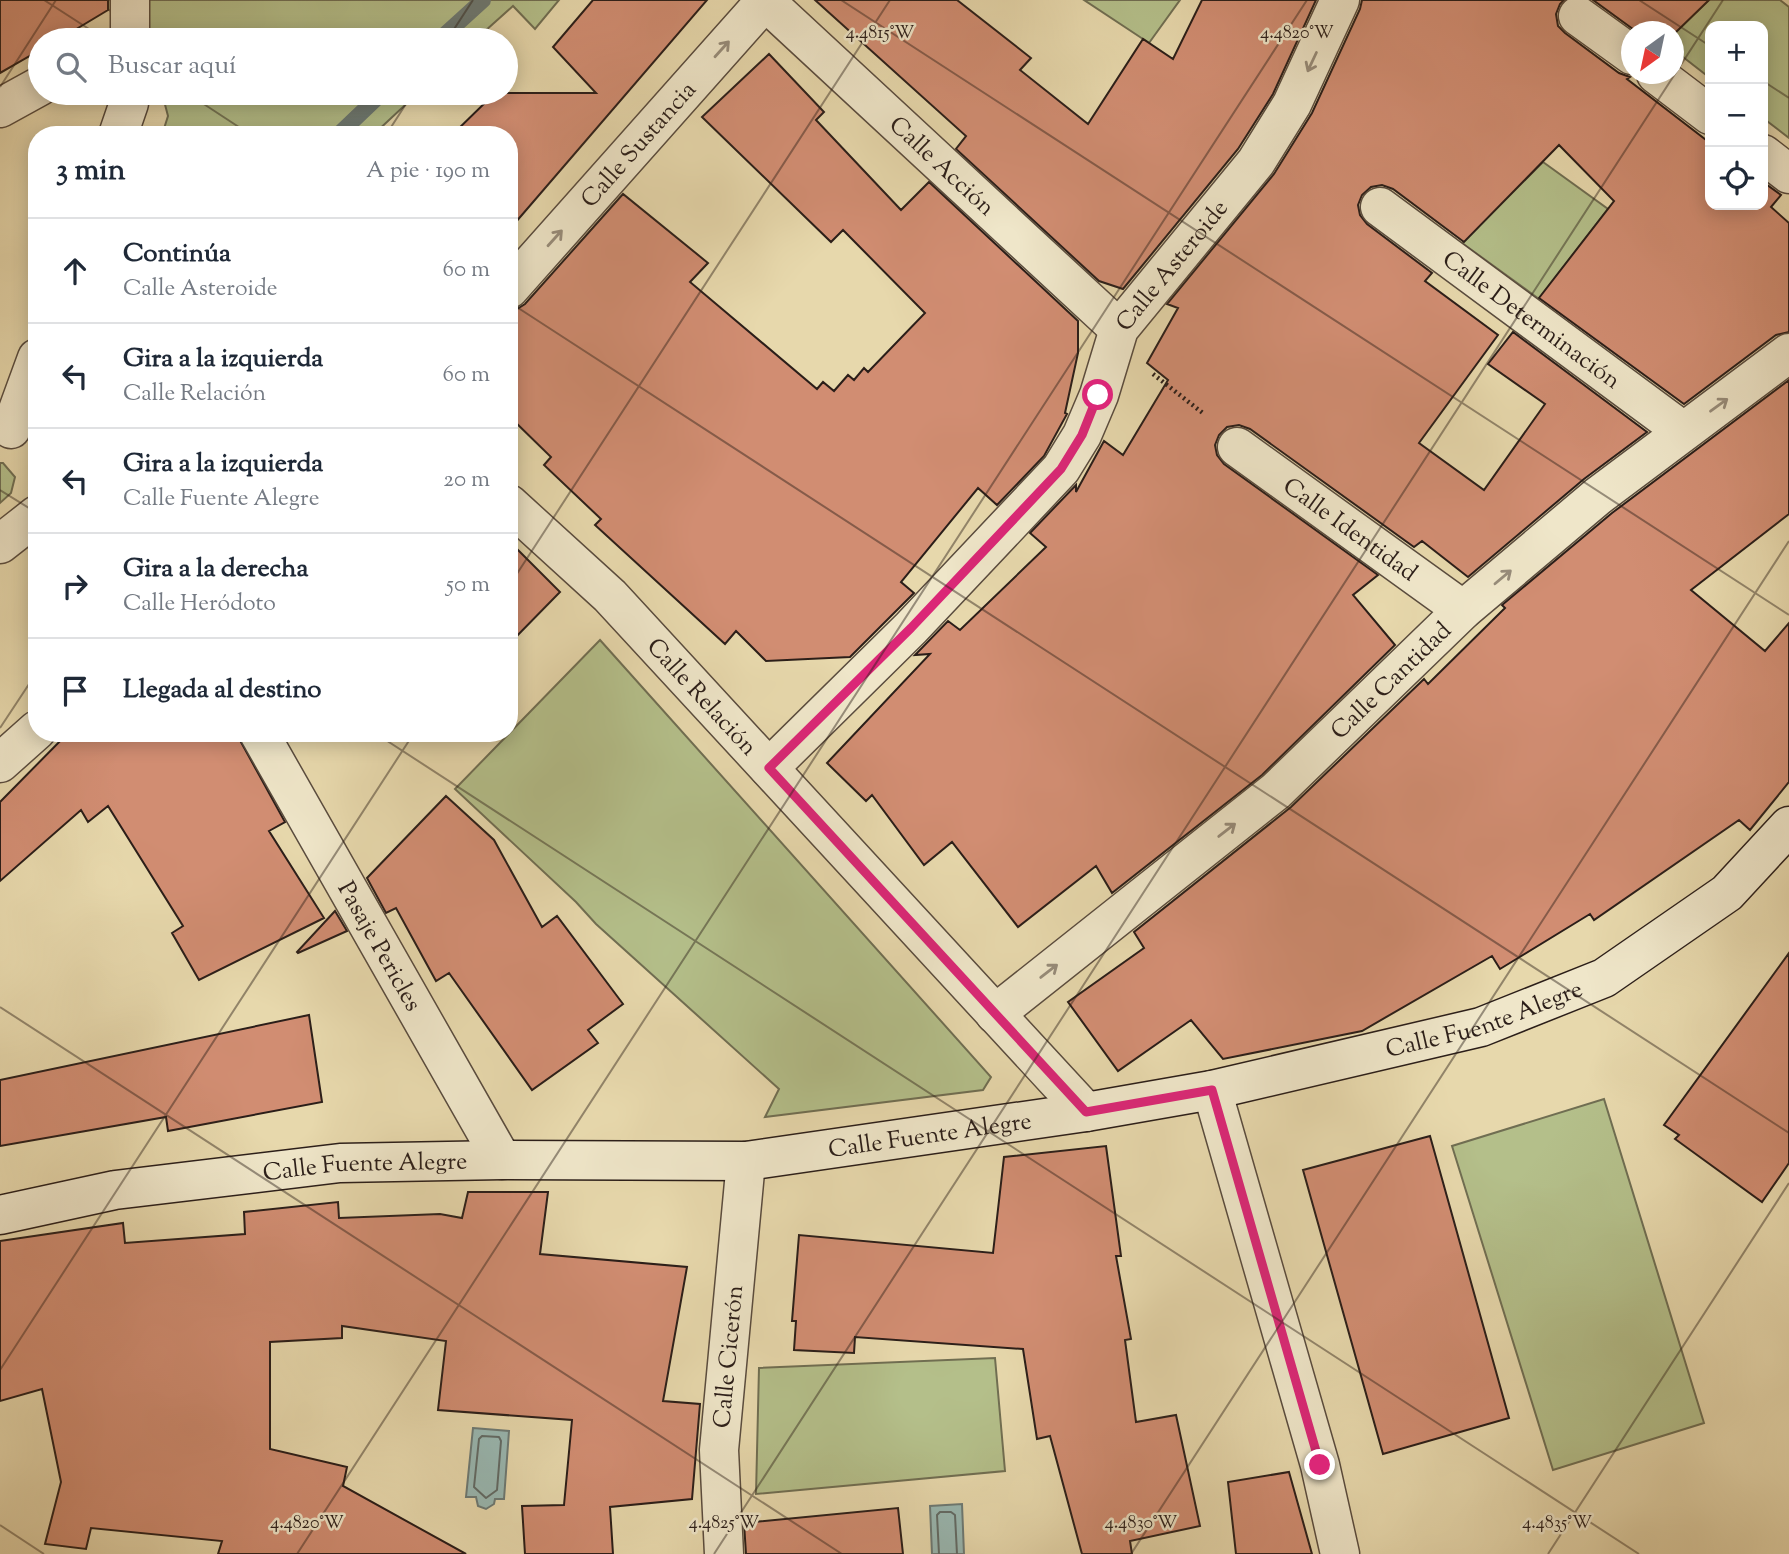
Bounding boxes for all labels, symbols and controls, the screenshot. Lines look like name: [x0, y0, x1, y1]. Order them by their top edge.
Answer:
text: 4.4815°W: [846, 21, 914, 47]
text: 4.4820°W: [1260, 21, 1334, 47]
north arrow: [1621, 21, 1684, 84]
map controls: [1705, 21, 1768, 210]
button: +: [1705, 21, 1768, 84]
search box: [28, 28, 518, 105]
one-way arrow: [714, 40, 730, 58]
icon: search: [52, 48, 90, 86]
text: Buscar aquí: [108, 48, 237, 85]
one-way arrow: [1305, 51, 1318, 72]
street label: Calle Sustancia: [574, 75, 705, 216]
button: −: [1705, 84, 1768, 147]
street label: Calle Acción: [881, 109, 1002, 225]
button: locate: [1705, 147, 1768, 210]
text: 3 min: [56, 150, 126, 193]
text: A pie · 190 m: [366, 155, 490, 188]
street label: Calle Asteroide: [1109, 193, 1237, 340]
one-way arrow: [546, 229, 562, 247]
text: Continúa: [123, 236, 231, 273]
street label: Calle Determinación: [1434, 244, 1627, 398]
icon: ahead: [56, 252, 94, 290]
text: 60 m: [442, 254, 490, 287]
text: Calle Asteroide: [123, 273, 277, 306]
text: Gira a la izquierda: [123, 341, 323, 378]
icon: left: [56, 357, 94, 395]
text: 60 m: [442, 359, 490, 392]
text: Calle Relación: [123, 378, 266, 411]
route start: [1082, 379, 1113, 410]
one-way arrow: [1709, 397, 1728, 412]
text: Gira a la izquierda: [123, 446, 323, 483]
icon: left: [56, 462, 94, 500]
text: 20 m: [443, 464, 490, 497]
street label: Calle Identidad: [1275, 470, 1424, 591]
text: Calle Fuente Alegre: [123, 483, 319, 516]
text: Gira a la derecha: [123, 551, 308, 588]
icon: right: [56, 567, 94, 605]
text: 50 m: [446, 569, 490, 602]
one-way arrow: [1493, 569, 1511, 585]
text: Calle Heródoto: [123, 588, 276, 621]
street label: Calle Cantidad: [1324, 615, 1460, 748]
street label: Calle Relación: [638, 631, 764, 764]
icon: arrive: [56, 672, 94, 710]
text: Llegada al destino: [123, 672, 321, 709]
one-way arrow: [1218, 822, 1236, 838]
street label: Pasaje Pericles: [328, 876, 429, 1018]
one-way arrow: [1039, 964, 1057, 979]
street label: Calle Fuente Alegre: [1383, 973, 1588, 1068]
street label: Calle Fuente Alegre: [826, 1105, 1034, 1168]
street label: Calle Fuente Alegre: [261, 1146, 468, 1191]
street label: Calle Cicerón: [706, 1284, 753, 1430]
route end: [1304, 1449, 1335, 1480]
text: 4.4820°W: [270, 1511, 344, 1537]
text: 4.4825°W: [689, 1511, 759, 1537]
text: 4.4830°W: [1105, 1511, 1177, 1537]
text: 4.4835°W: [1522, 1511, 1592, 1537]

